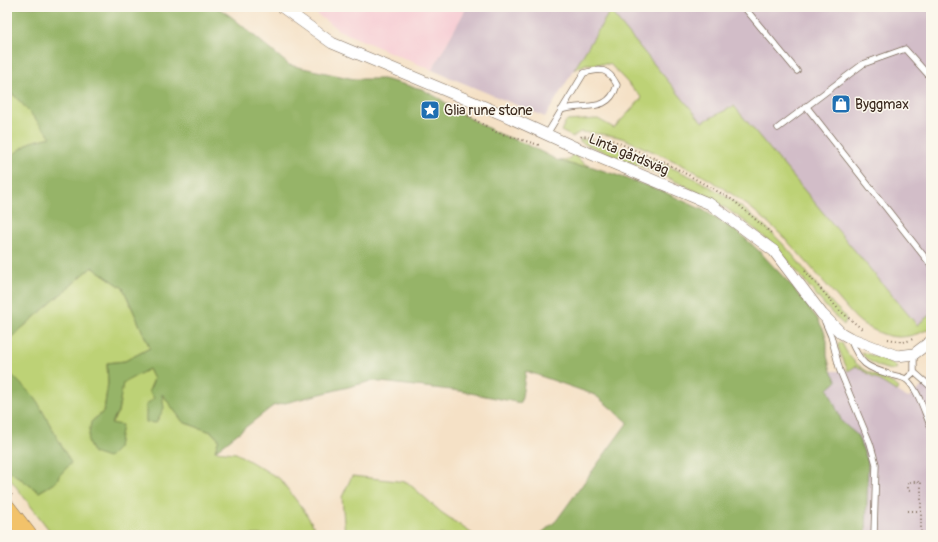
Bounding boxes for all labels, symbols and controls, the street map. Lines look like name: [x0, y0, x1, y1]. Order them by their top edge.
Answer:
shop icon: Byggmax: [830, 93, 852, 115]
place label: Byggmax: [855, 96, 909, 113]
place icon: Glia rune stone: [419, 99, 441, 121]
place label: Glia rune stone: [444, 102, 533, 119]
street label: Linta gårdsväg: [586, 130, 671, 179]

